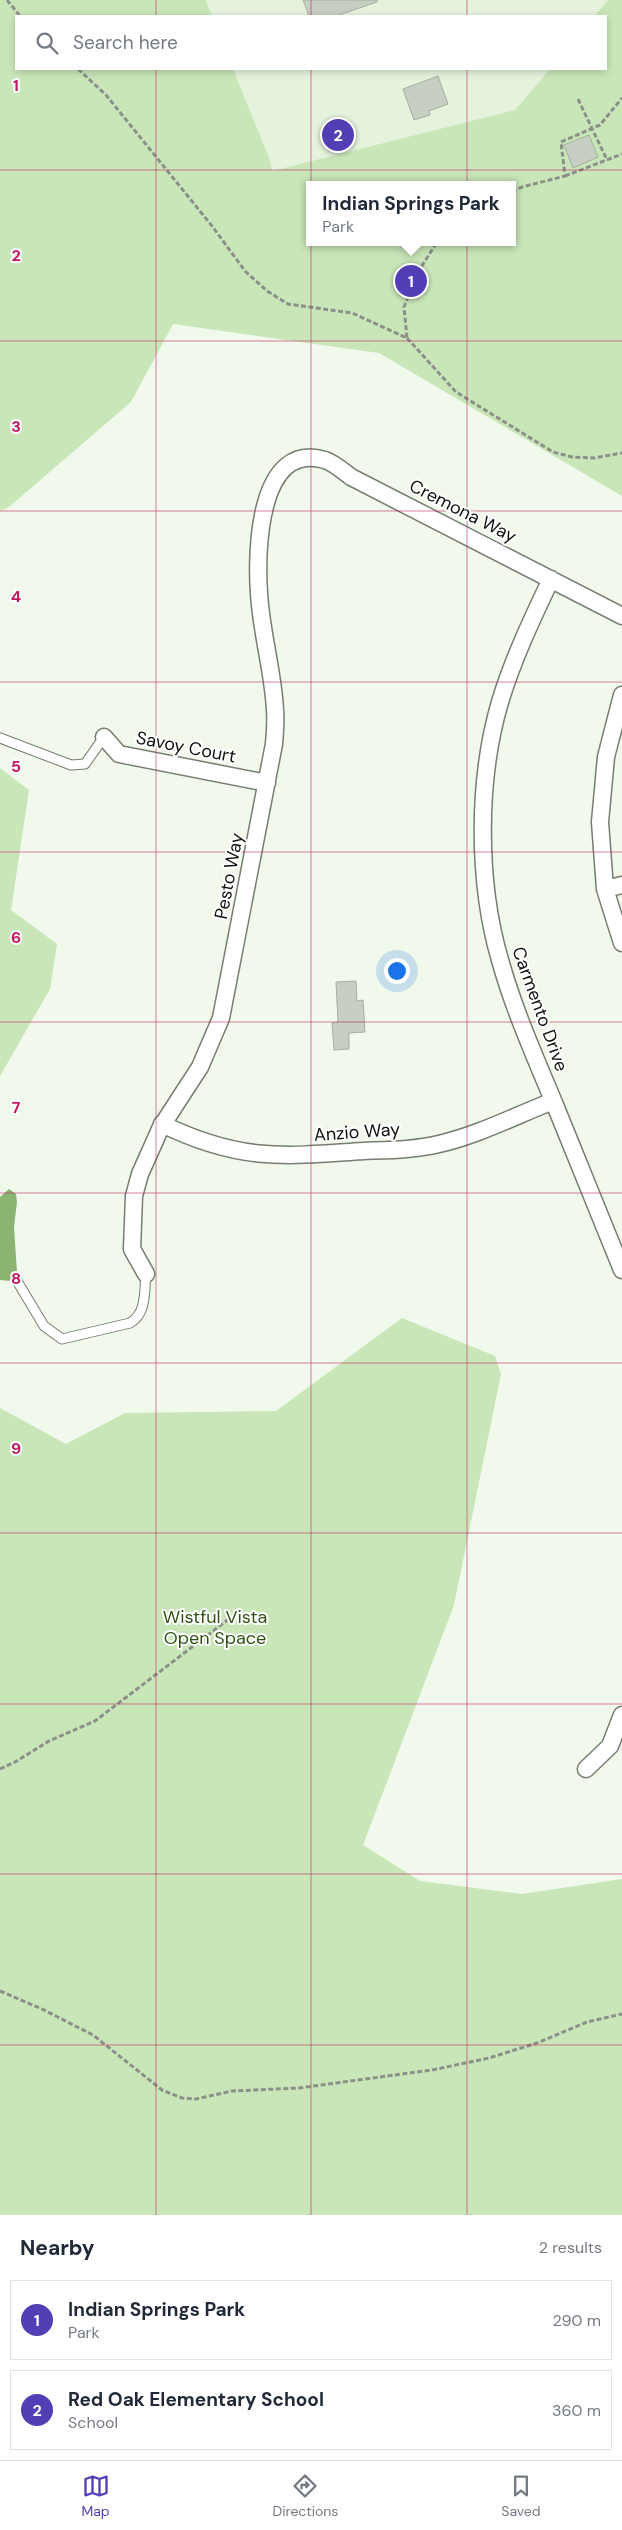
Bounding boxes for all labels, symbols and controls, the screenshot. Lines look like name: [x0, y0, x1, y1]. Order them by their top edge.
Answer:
search box: [15, 15, 607, 70]
icon: search: [33, 29, 61, 57]
text: Search here: [73, 30, 178, 55]
text: 1: [13, 75, 19, 96]
pin: 2: [322, 116, 354, 154]
popup: [306, 181, 516, 246]
text: Indian Springs Park: [322, 191, 500, 216]
text: Park: [322, 216, 354, 237]
text: 2: [11, 245, 21, 266]
pin: 1: [395, 262, 427, 300]
text: 3: [11, 416, 21, 437]
street label: Cremona Way: [405, 474, 521, 548]
text: 4: [11, 586, 21, 607]
street label: Savoy Court: [134, 726, 238, 768]
text: 5: [11, 756, 21, 777]
street label: Pesto Way: [209, 831, 249, 921]
text: 6: [11, 927, 21, 948]
street label: Carmento Drive: [506, 943, 574, 1075]
your location: [384, 958, 410, 984]
text: 7: [12, 1097, 21, 1118]
street label: Anzio Way: [313, 1117, 401, 1147]
text: 8: [11, 1268, 21, 1289]
text: 9: [11, 1438, 21, 1459]
park label: Wistful Vista Open Space: [163, 1605, 267, 1650]
text: Nearby: [20, 2234, 94, 2262]
text: 2 results: [539, 2237, 602, 2258]
text: Indian Springs Park: [68, 2297, 245, 2322]
text: 1: [34, 2310, 40, 2331]
text: 290 m: [552, 2310, 601, 2331]
text: Park: [68, 2322, 100, 2343]
text: Red Oak Elementary School: [68, 2387, 324, 2412]
text: 2: [32, 2400, 42, 2421]
text: 360 m: [552, 2400, 601, 2421]
text: School: [68, 2412, 118, 2433]
tab: Map: [81, 2472, 110, 2520]
tab: Directions: [273, 2472, 338, 2520]
tab: Saved: [501, 2472, 541, 2520]

